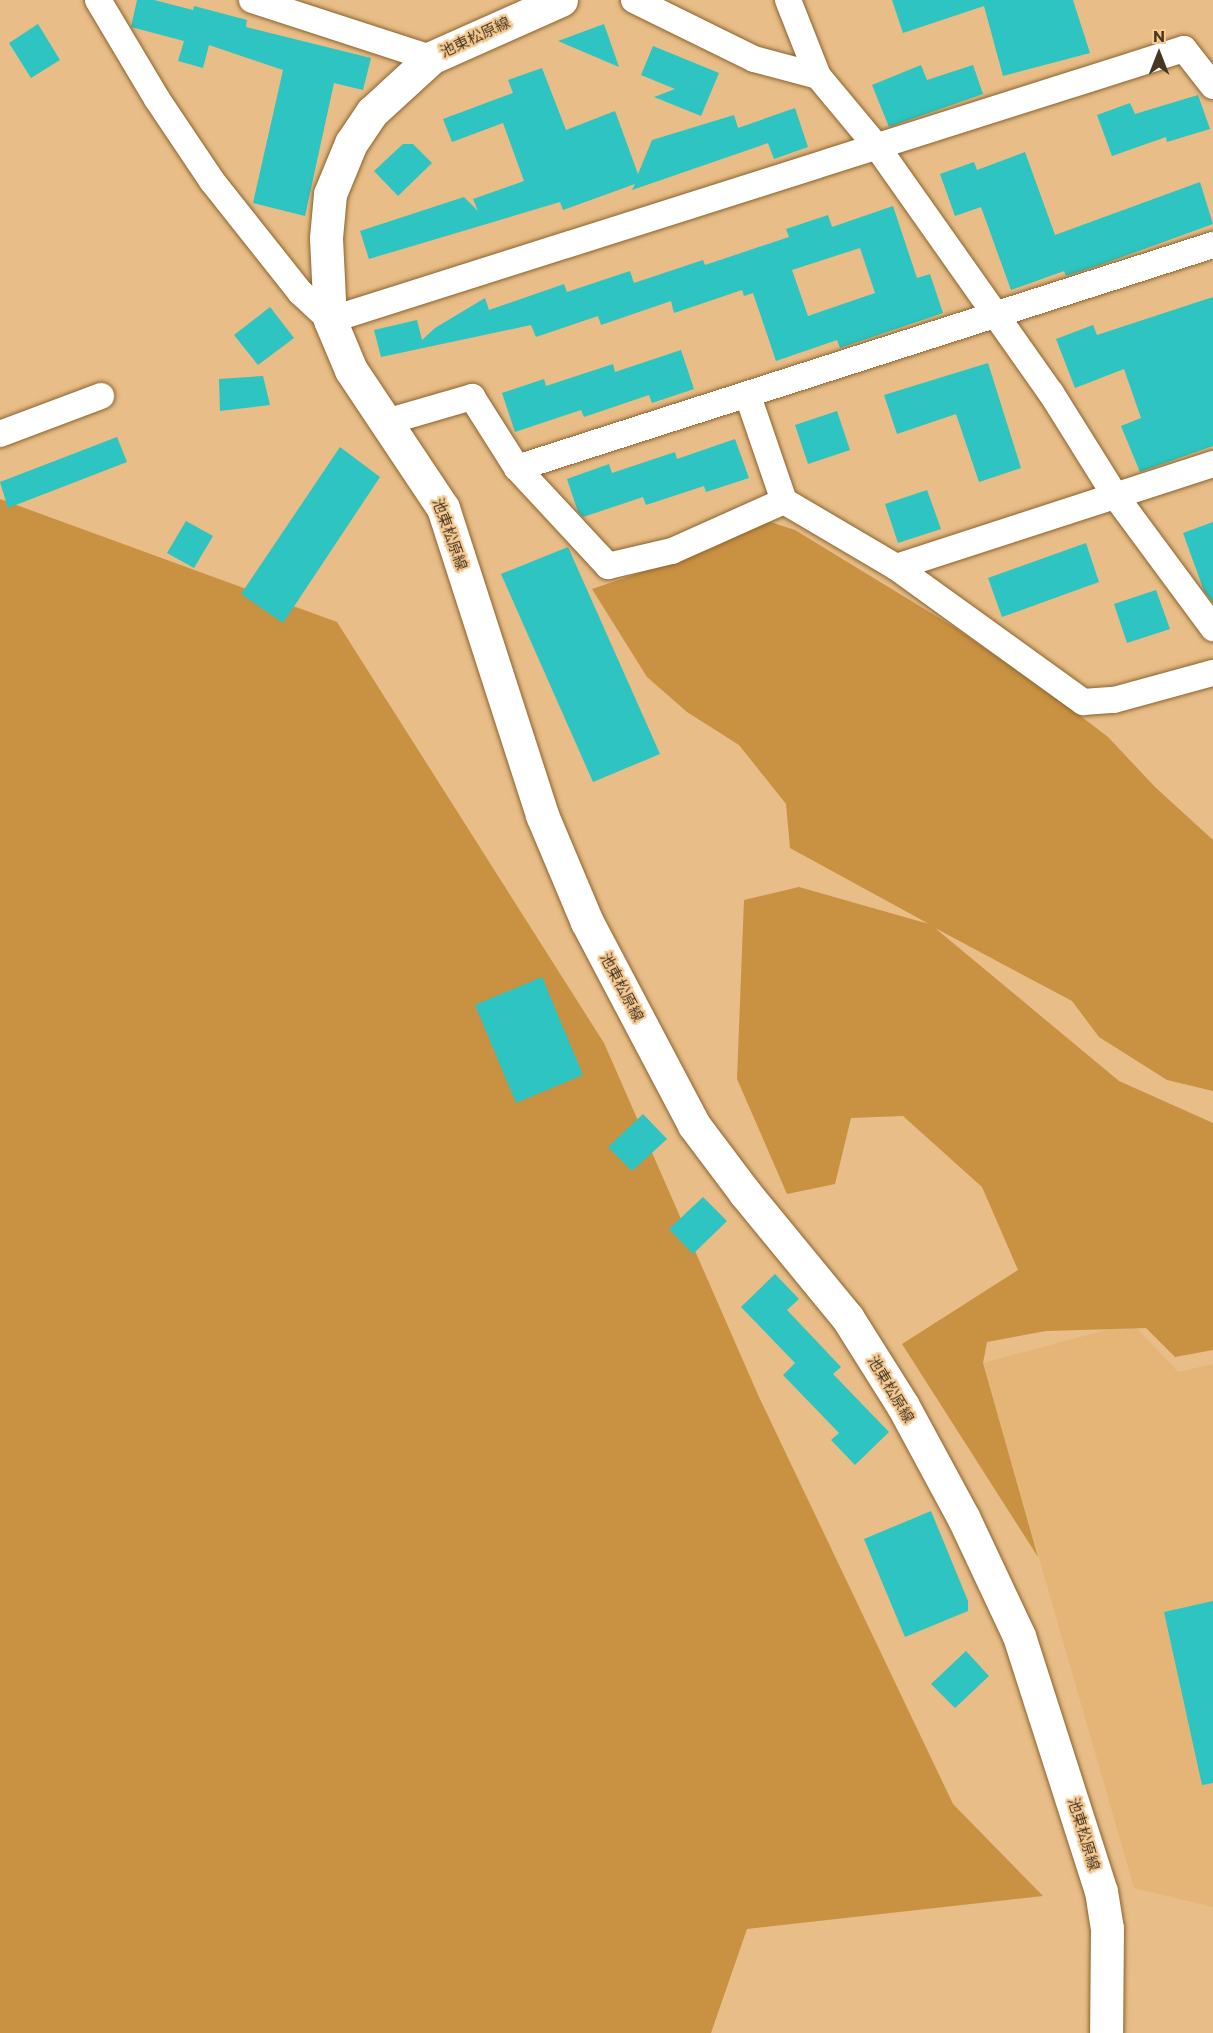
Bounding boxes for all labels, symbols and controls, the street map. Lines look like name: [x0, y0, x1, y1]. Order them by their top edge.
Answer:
street label: 池東松原線: [437, 13, 513, 61]
north arrow: [1129, 24, 1189, 84]
text: N: [1153, 26, 1165, 45]
street label: 池東松原線: [429, 496, 471, 572]
street label: 池東松原線: [596, 950, 648, 1024]
street label: 池東松原線: [864, 1352, 918, 1426]
street label: 池東松原線: [1064, 1796, 1104, 1872]

